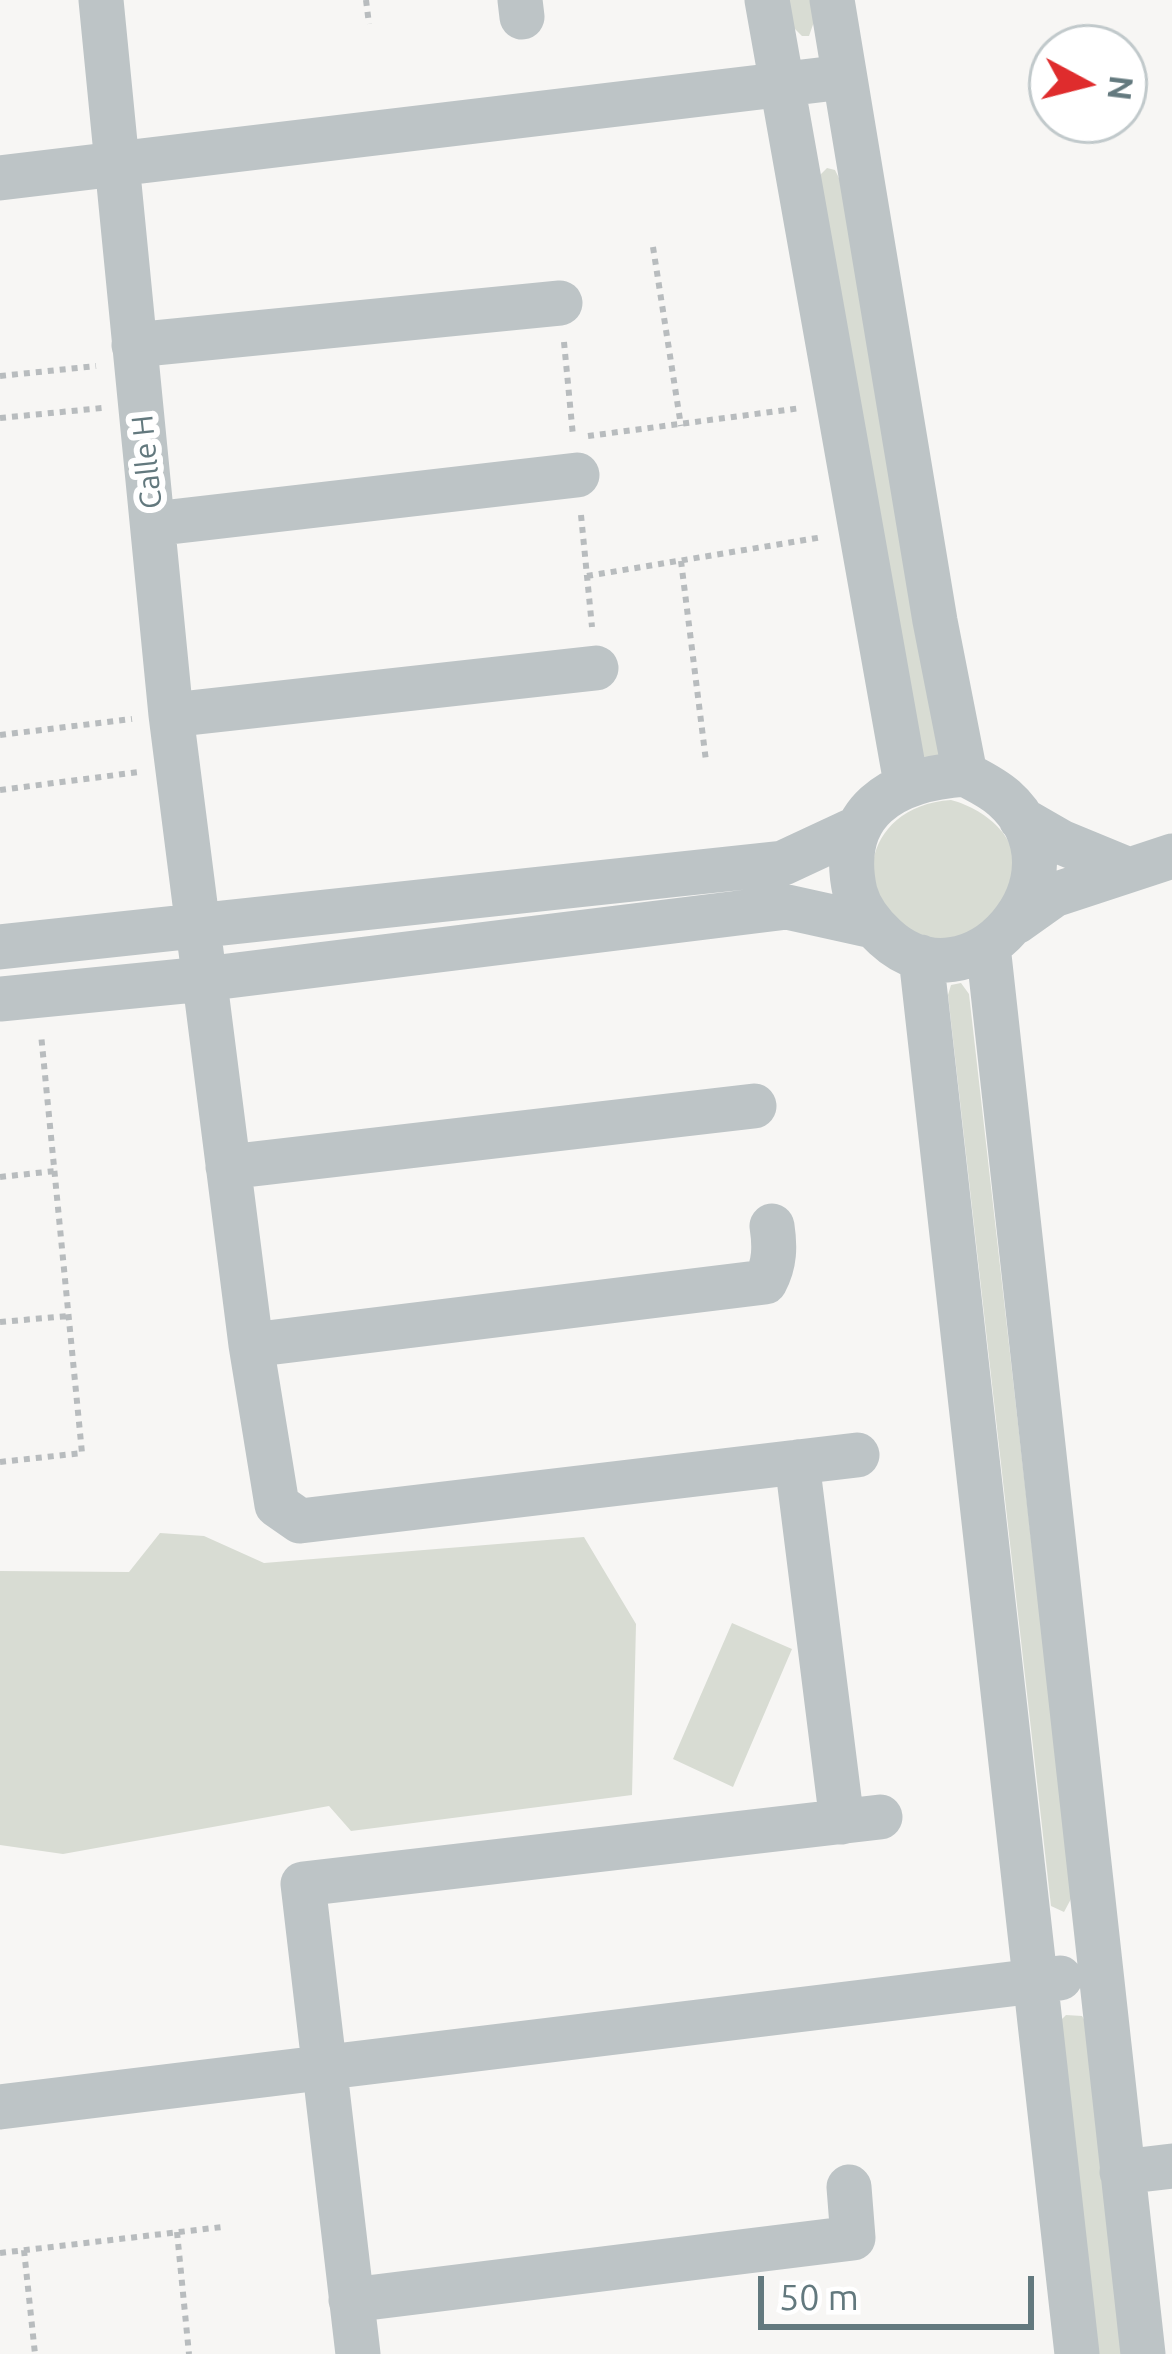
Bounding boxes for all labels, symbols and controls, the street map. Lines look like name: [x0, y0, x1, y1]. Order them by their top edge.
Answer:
north arrow: [1028, 24, 1148, 144]
text: N: [1101, 74, 1141, 103]
street label: Calle H: [124, 413, 170, 511]
scale bar: [764, 2252, 1040, 2326]
text: 50 m: [779, 2276, 859, 2317]

